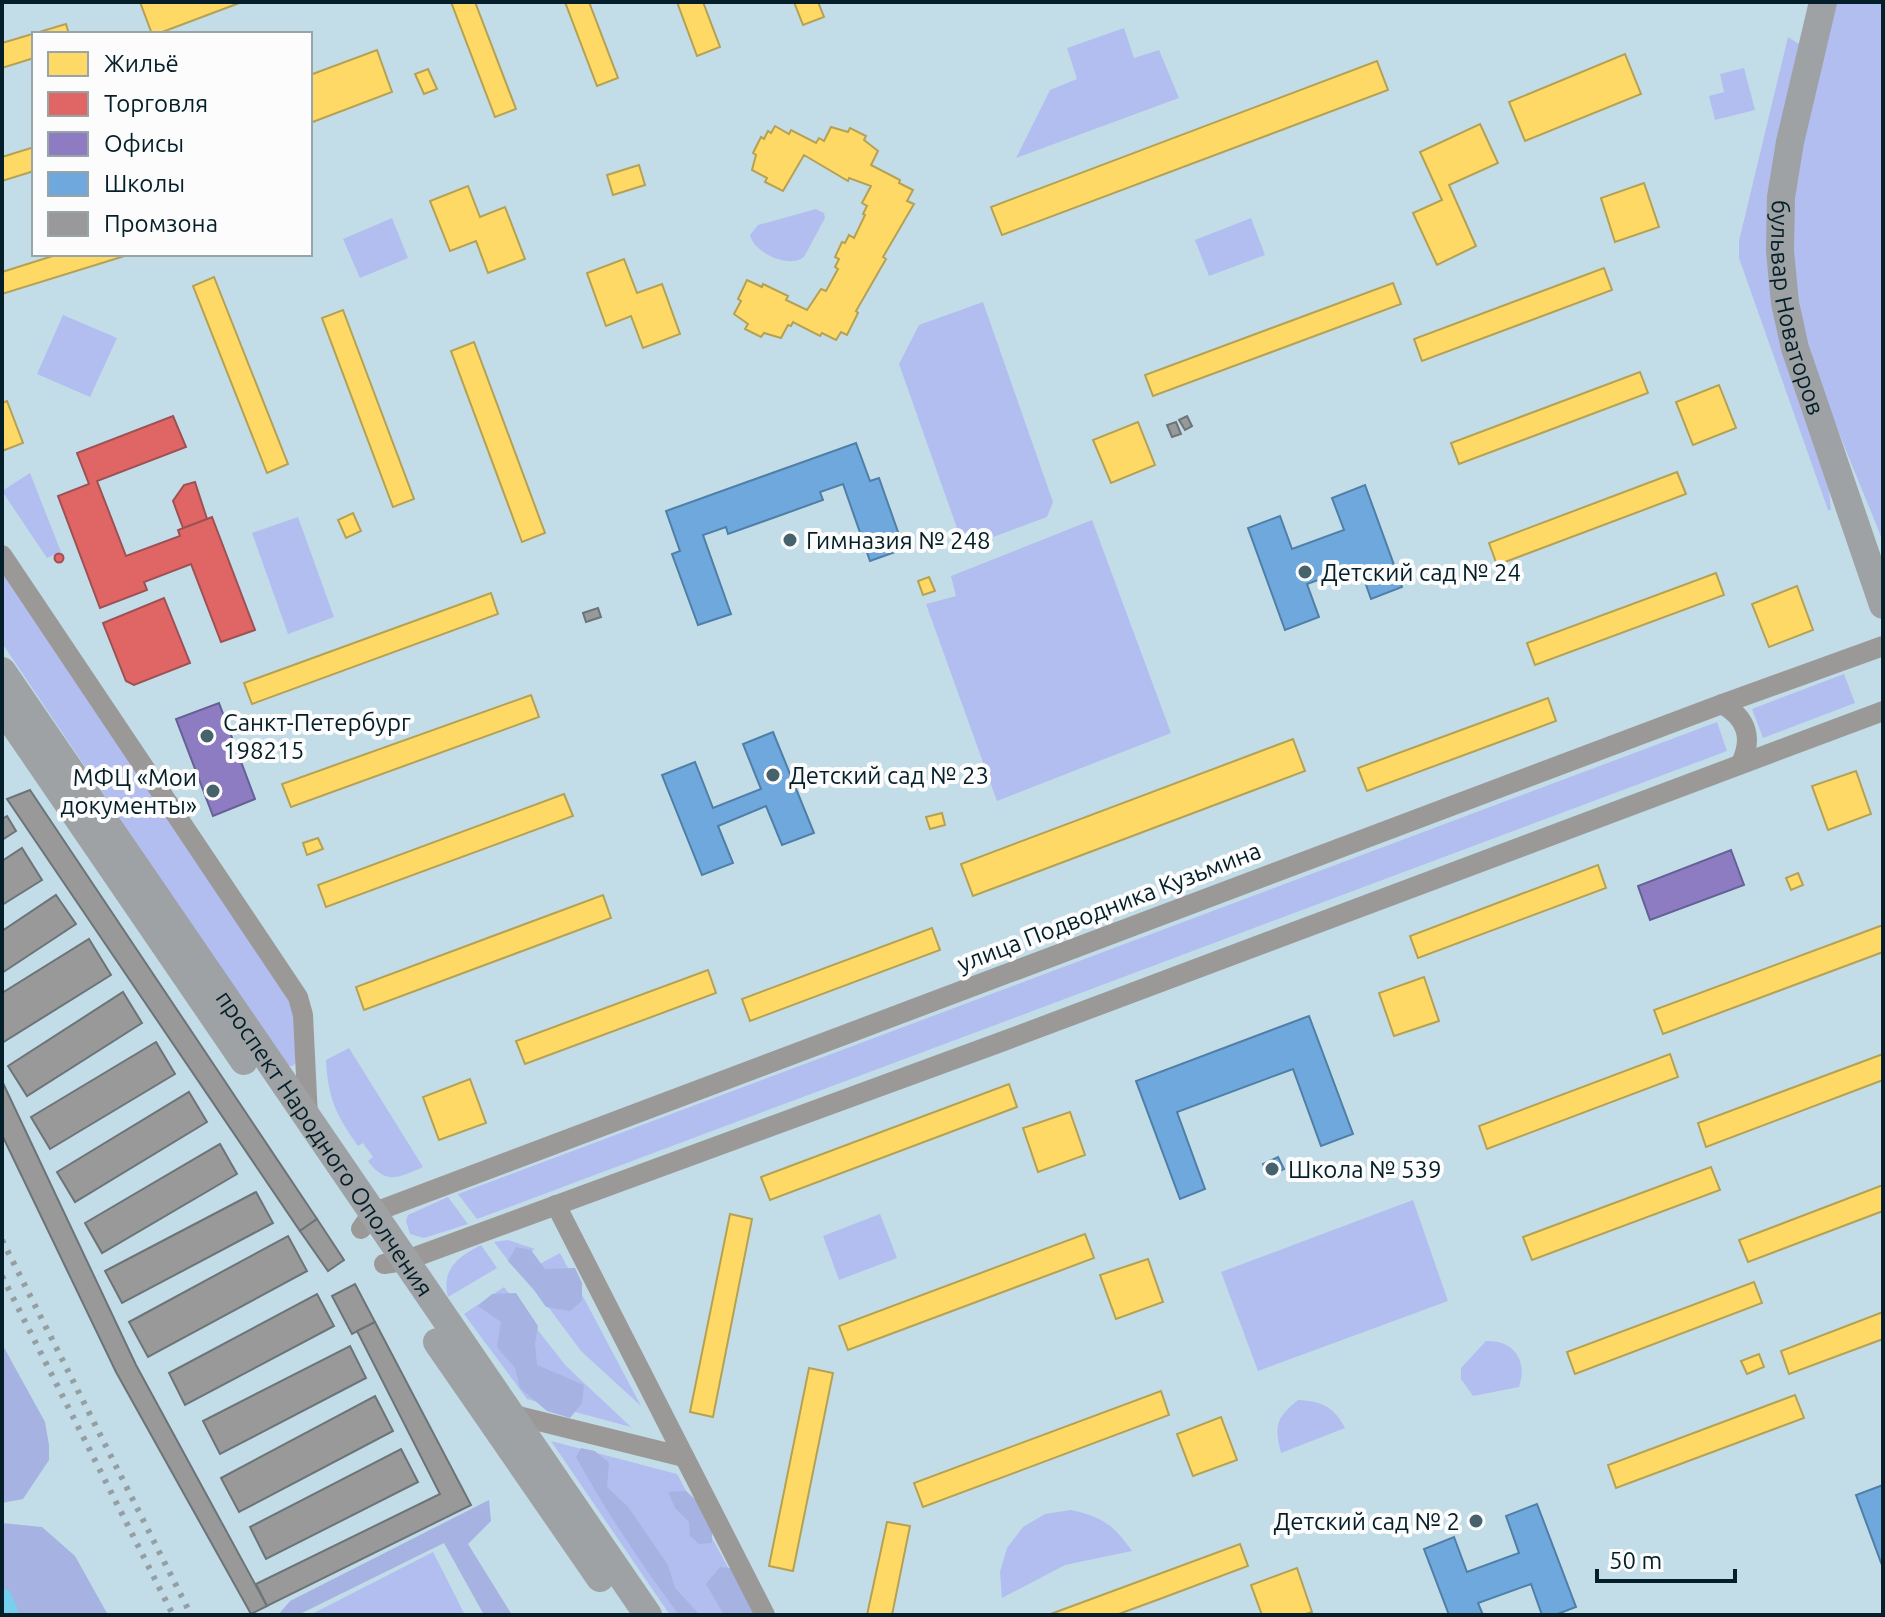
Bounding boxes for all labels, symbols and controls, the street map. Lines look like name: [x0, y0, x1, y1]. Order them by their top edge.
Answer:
legend: [32, 32, 312, 256]
text: Жильё: [104, 50, 179, 77]
text: Торговля: [104, 90, 208, 117]
text: Офисы: [104, 130, 184, 157]
text: Школы: [104, 170, 185, 197]
street label: бульвар Новаторов: [1766, 200, 1830, 418]
text: Промзона: [104, 210, 218, 237]
place label: Гимназия № 248: [806, 527, 991, 554]
marker: Гимназия № 248: [781, 531, 799, 549]
place label: Детский сад № 24: [1321, 559, 1521, 586]
marker: Детский сад № 24: [1296, 563, 1314, 581]
place label: Санкт-Петербург 198215: [223, 709, 411, 764]
marker: Санкт-Петербург 198215: [198, 727, 216, 745]
place label: Детский сад № 23: [789, 762, 989, 789]
place label: МФЦ «Мои документы»: [60, 764, 197, 819]
marker: Детский сад № 23: [764, 766, 782, 784]
marker: МФЦ «Мои документы»: [204, 782, 222, 800]
street label: улица Подводника Кузьмина: [953, 837, 1265, 977]
street label: проспект Народного Ополчения: [211, 985, 439, 1301]
place label: Школа № 539: [1288, 1156, 1442, 1183]
marker: Школа № 539: [1263, 1160, 1281, 1178]
place label: Детский сад № 2: [1273, 1508, 1460, 1535]
marker: Детский сад № 2: [1467, 1512, 1485, 1530]
scale bar: [1597, 1533, 1735, 1583]
text: 50 m: [1609, 1547, 1662, 1574]

